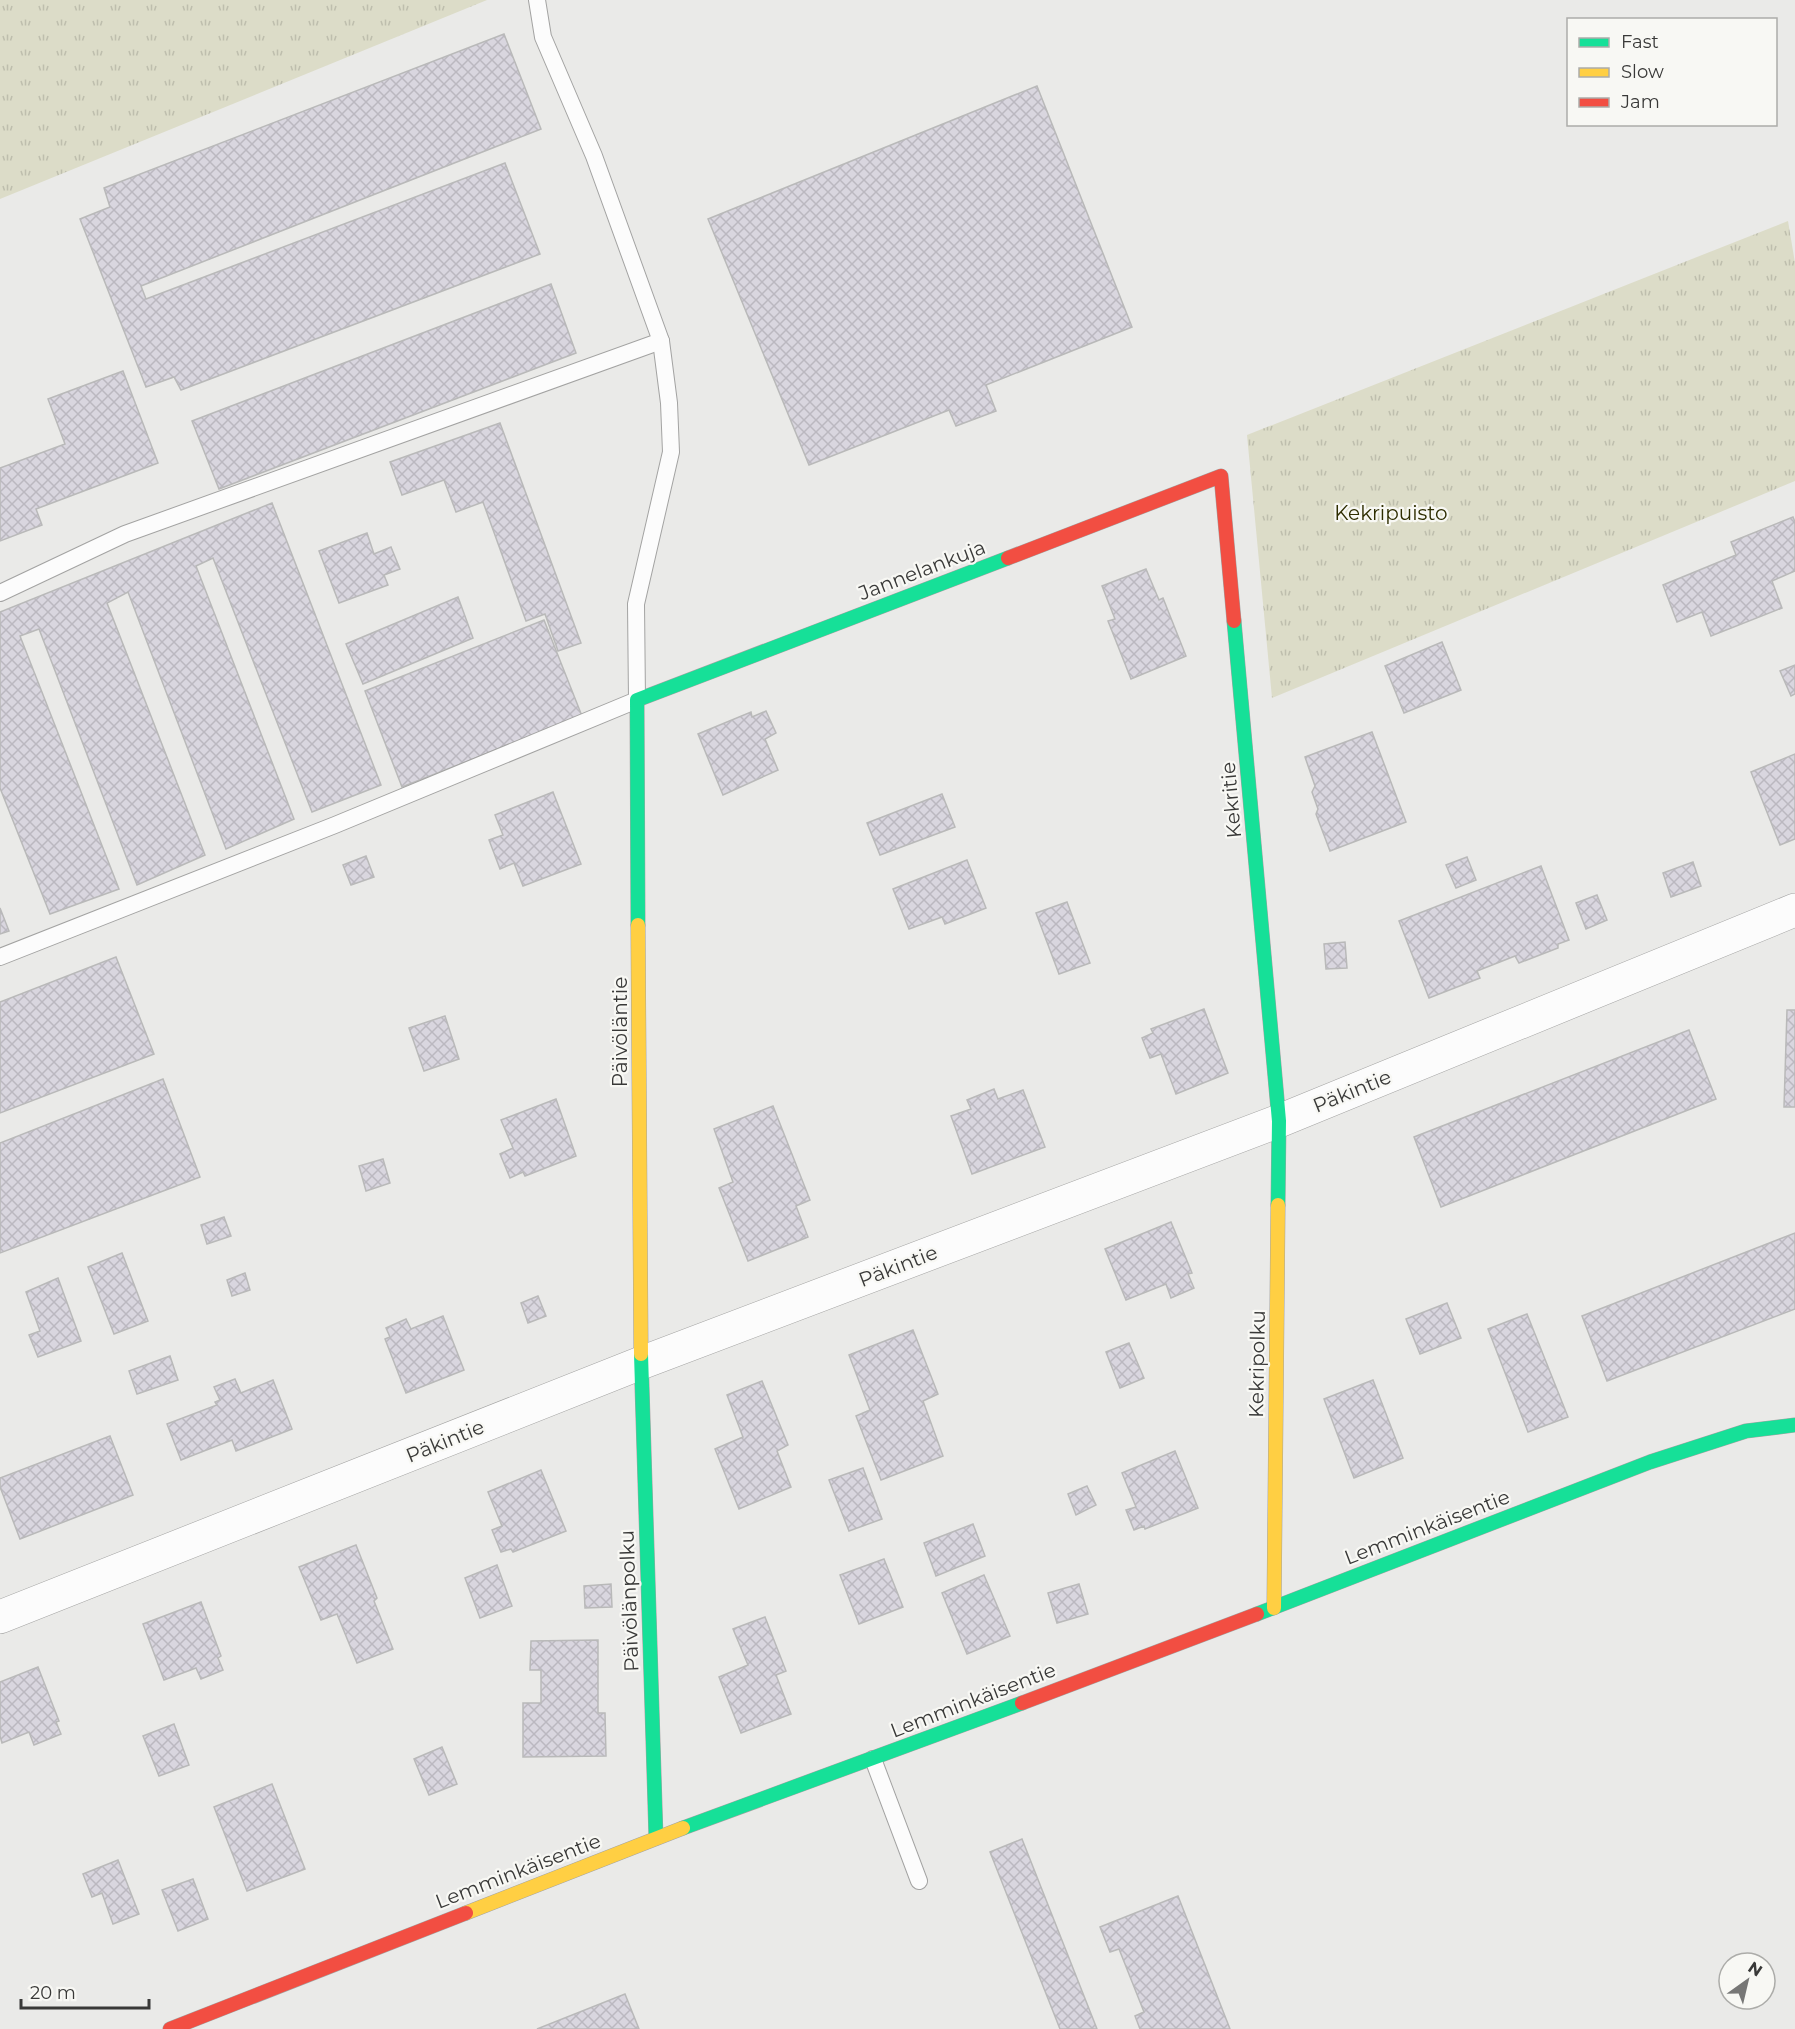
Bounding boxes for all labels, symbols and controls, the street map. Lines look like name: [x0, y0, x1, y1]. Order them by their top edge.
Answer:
legend: [1567, 18, 1777, 126]
text: Fast: [1621, 31, 1659, 53]
text: Slow: [1621, 61, 1664, 83]
text: Jam: [1620, 91, 1660, 113]
park label: Kekripuisto: [1334, 501, 1448, 525]
street label: Jannelankuja: [854, 535, 989, 606]
street label: Kekritie: [1216, 761, 1246, 839]
street label: Päivöläntie: [608, 977, 632, 1087]
street label: Päkintie: [1309, 1064, 1395, 1118]
street label: Päkintie: [855, 1240, 941, 1292]
street label: Kekripolku: [1244, 1310, 1270, 1418]
street label: Päkintie: [402, 1414, 488, 1468]
street label: Lemminkäisentie: [1341, 1484, 1513, 1570]
street label: Päivölänpolku: [615, 1530, 643, 1672]
street label: Lemminkäisentie: [887, 1657, 1059, 1743]
street label: Lemminkäisentie: [432, 1828, 604, 1914]
north arrow: [1717, 1951, 1777, 2011]
text: N: [1744, 1957, 1766, 1980]
scale bar: [21, 1972, 148, 2010]
text: 20 m: [30, 1982, 76, 2004]

